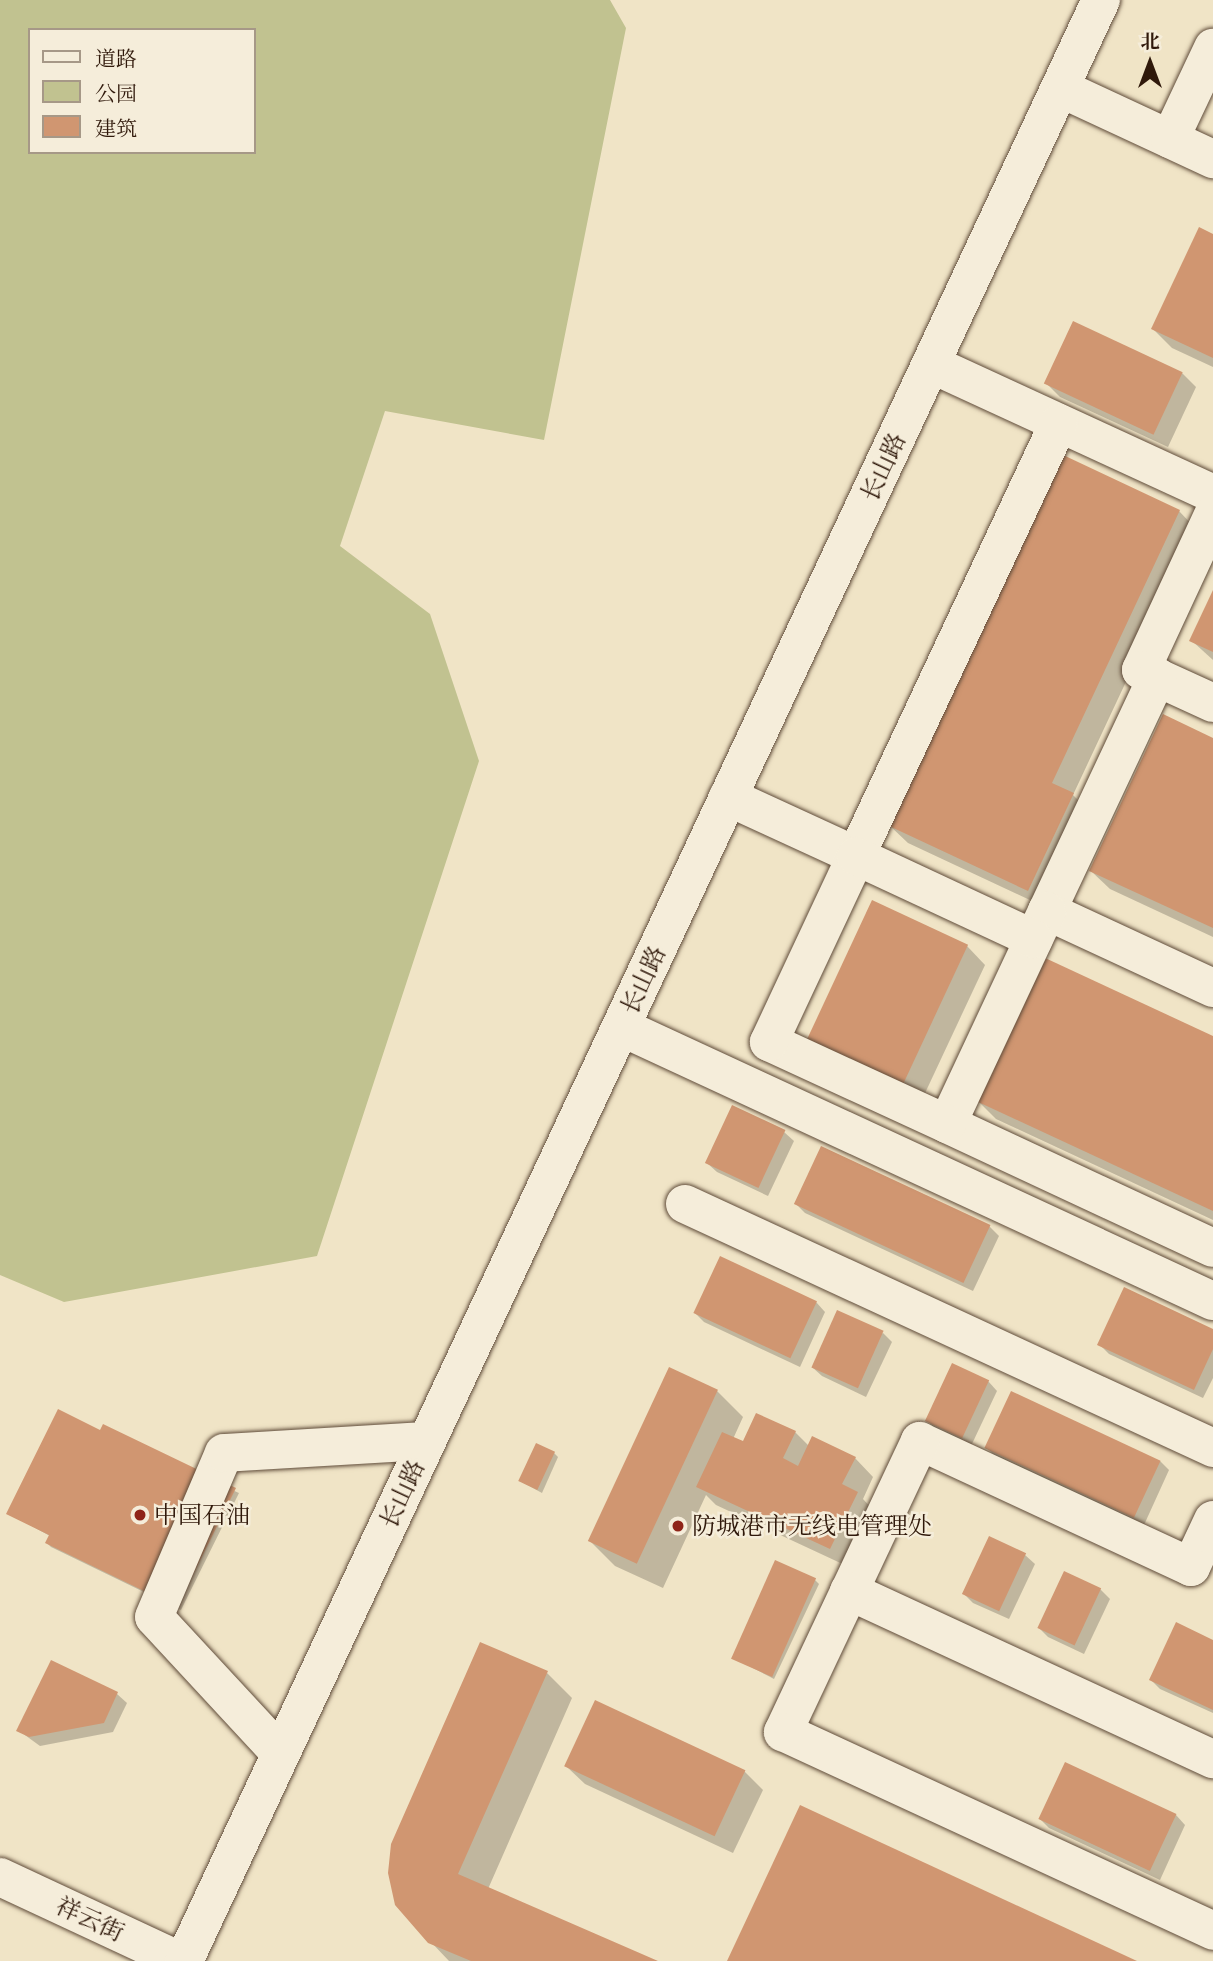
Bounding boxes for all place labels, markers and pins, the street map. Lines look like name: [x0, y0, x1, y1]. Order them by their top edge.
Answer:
place label: 中国石油: [154, 1501, 250, 1529]
marker: 中国石油: [132, 1507, 148, 1523]
place label: 防城港市无线电管理处: [692, 1512, 932, 1540]
marker: 防城港市无线电管理处: [670, 1518, 686, 1534]

